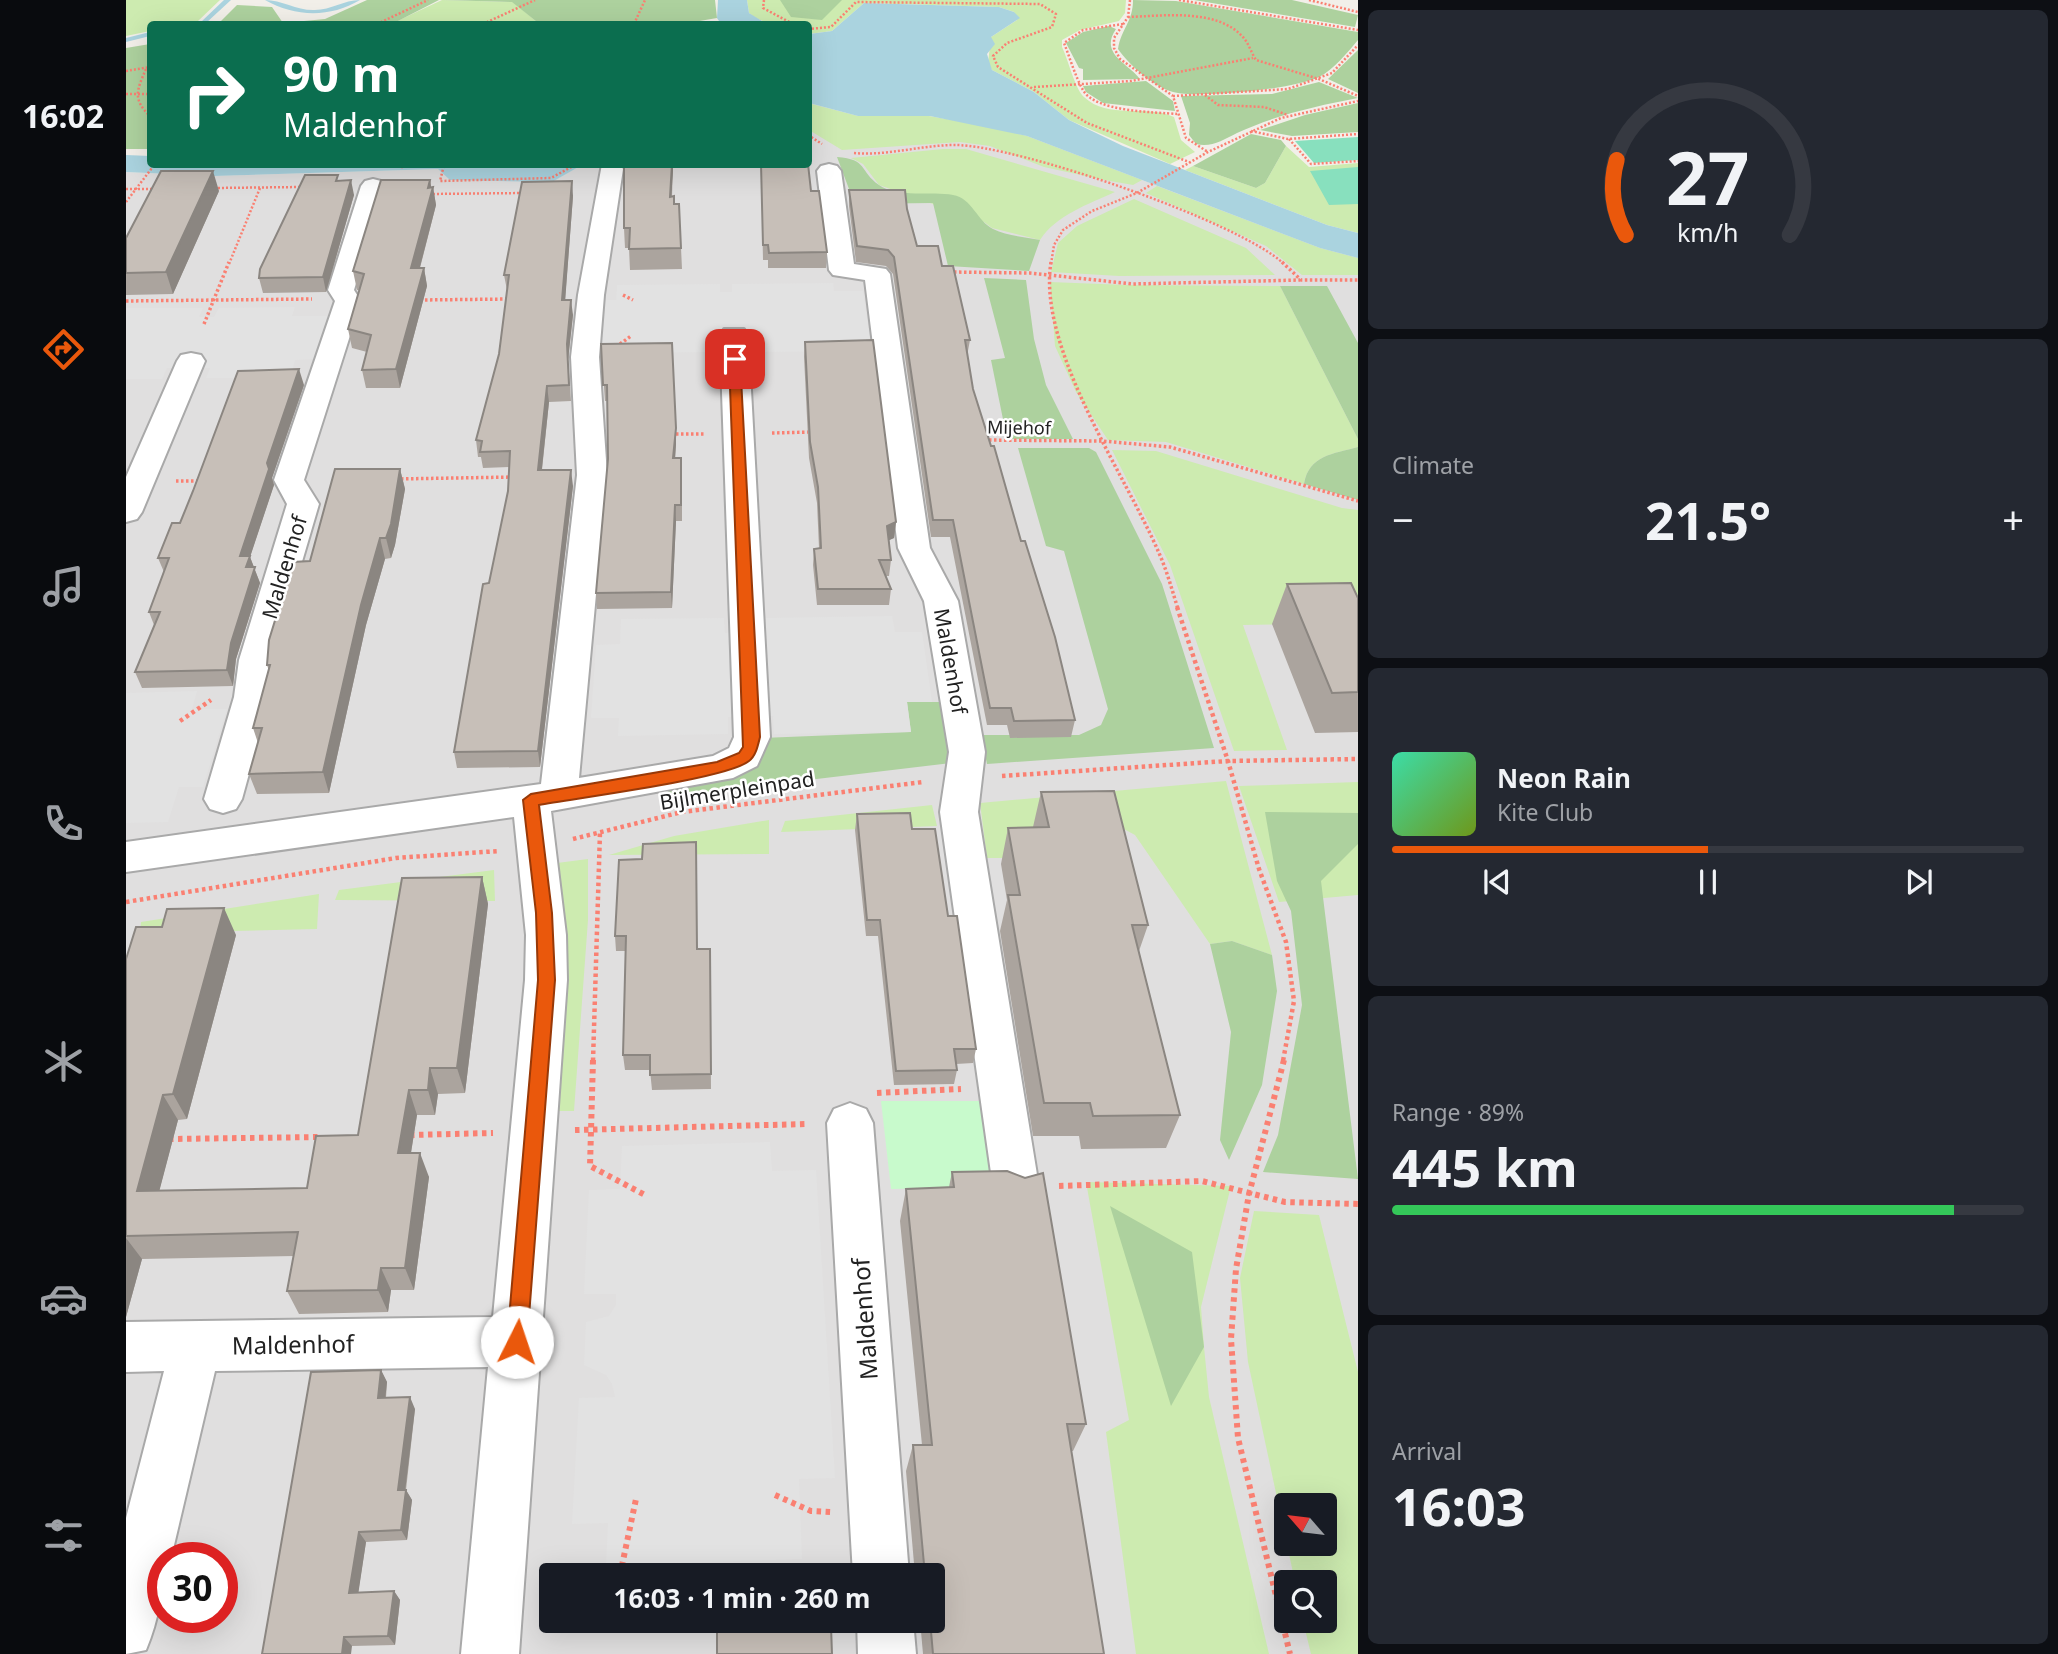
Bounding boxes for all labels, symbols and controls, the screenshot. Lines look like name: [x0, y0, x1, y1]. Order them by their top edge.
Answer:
text: 90 m: [283, 40, 400, 106]
icon: right: [168, 49, 259, 140]
text: 16:02: [22, 94, 104, 137]
text: Maldenhof: [283, 103, 446, 146]
text: 27: [1666, 128, 1750, 227]
text: km/h: [1677, 215, 1739, 249]
icon: directions: [39, 325, 88, 374]
pin: [705, 329, 765, 389]
icon: arrive: [716, 340, 754, 378]
street label: Mijehof: [987, 414, 1052, 440]
text: Climate: [1392, 449, 1474, 481]
text: 21.5°: [1645, 484, 1771, 555]
text: −: [1392, 493, 1414, 545]
text: +: [2002, 493, 2024, 545]
street label: Maldenhof: [255, 510, 314, 622]
icon: music: [39, 562, 88, 611]
street label: Maldenhof: [928, 606, 974, 718]
text: Neon Rain: [1497, 760, 1631, 796]
street label: Bijlmerpleinpad: [658, 764, 816, 816]
text: Kite Club: [1497, 796, 1593, 828]
icon: phone: [39, 799, 88, 848]
icon: previous: [1478, 863, 1516, 901]
icon: pause: [1689, 863, 1727, 901]
icon: next: [1900, 863, 1938, 901]
icon: climate: [39, 1037, 88, 1086]
text: Range · 89%: [1392, 1096, 1524, 1128]
text: 445 km: [1392, 1131, 1578, 1202]
street label: Maldenhof: [843, 1255, 885, 1381]
icon: car: [39, 1274, 88, 1323]
position arrow: [480, 1305, 554, 1379]
street label: Maldenhof: [232, 1326, 356, 1362]
text: Arrival: [1392, 1435, 1462, 1467]
text: 16:03: [1392, 1470, 1526, 1541]
north arrow: [1274, 1493, 1337, 1556]
map controls: [1274, 1493, 1337, 1633]
icon: filters: [39, 1511, 88, 1560]
speed limit sign: 30: [147, 1542, 238, 1633]
button: search: [1274, 1570, 1337, 1633]
text: 16:03 · 1 min · 260 m: [614, 1580, 870, 1616]

